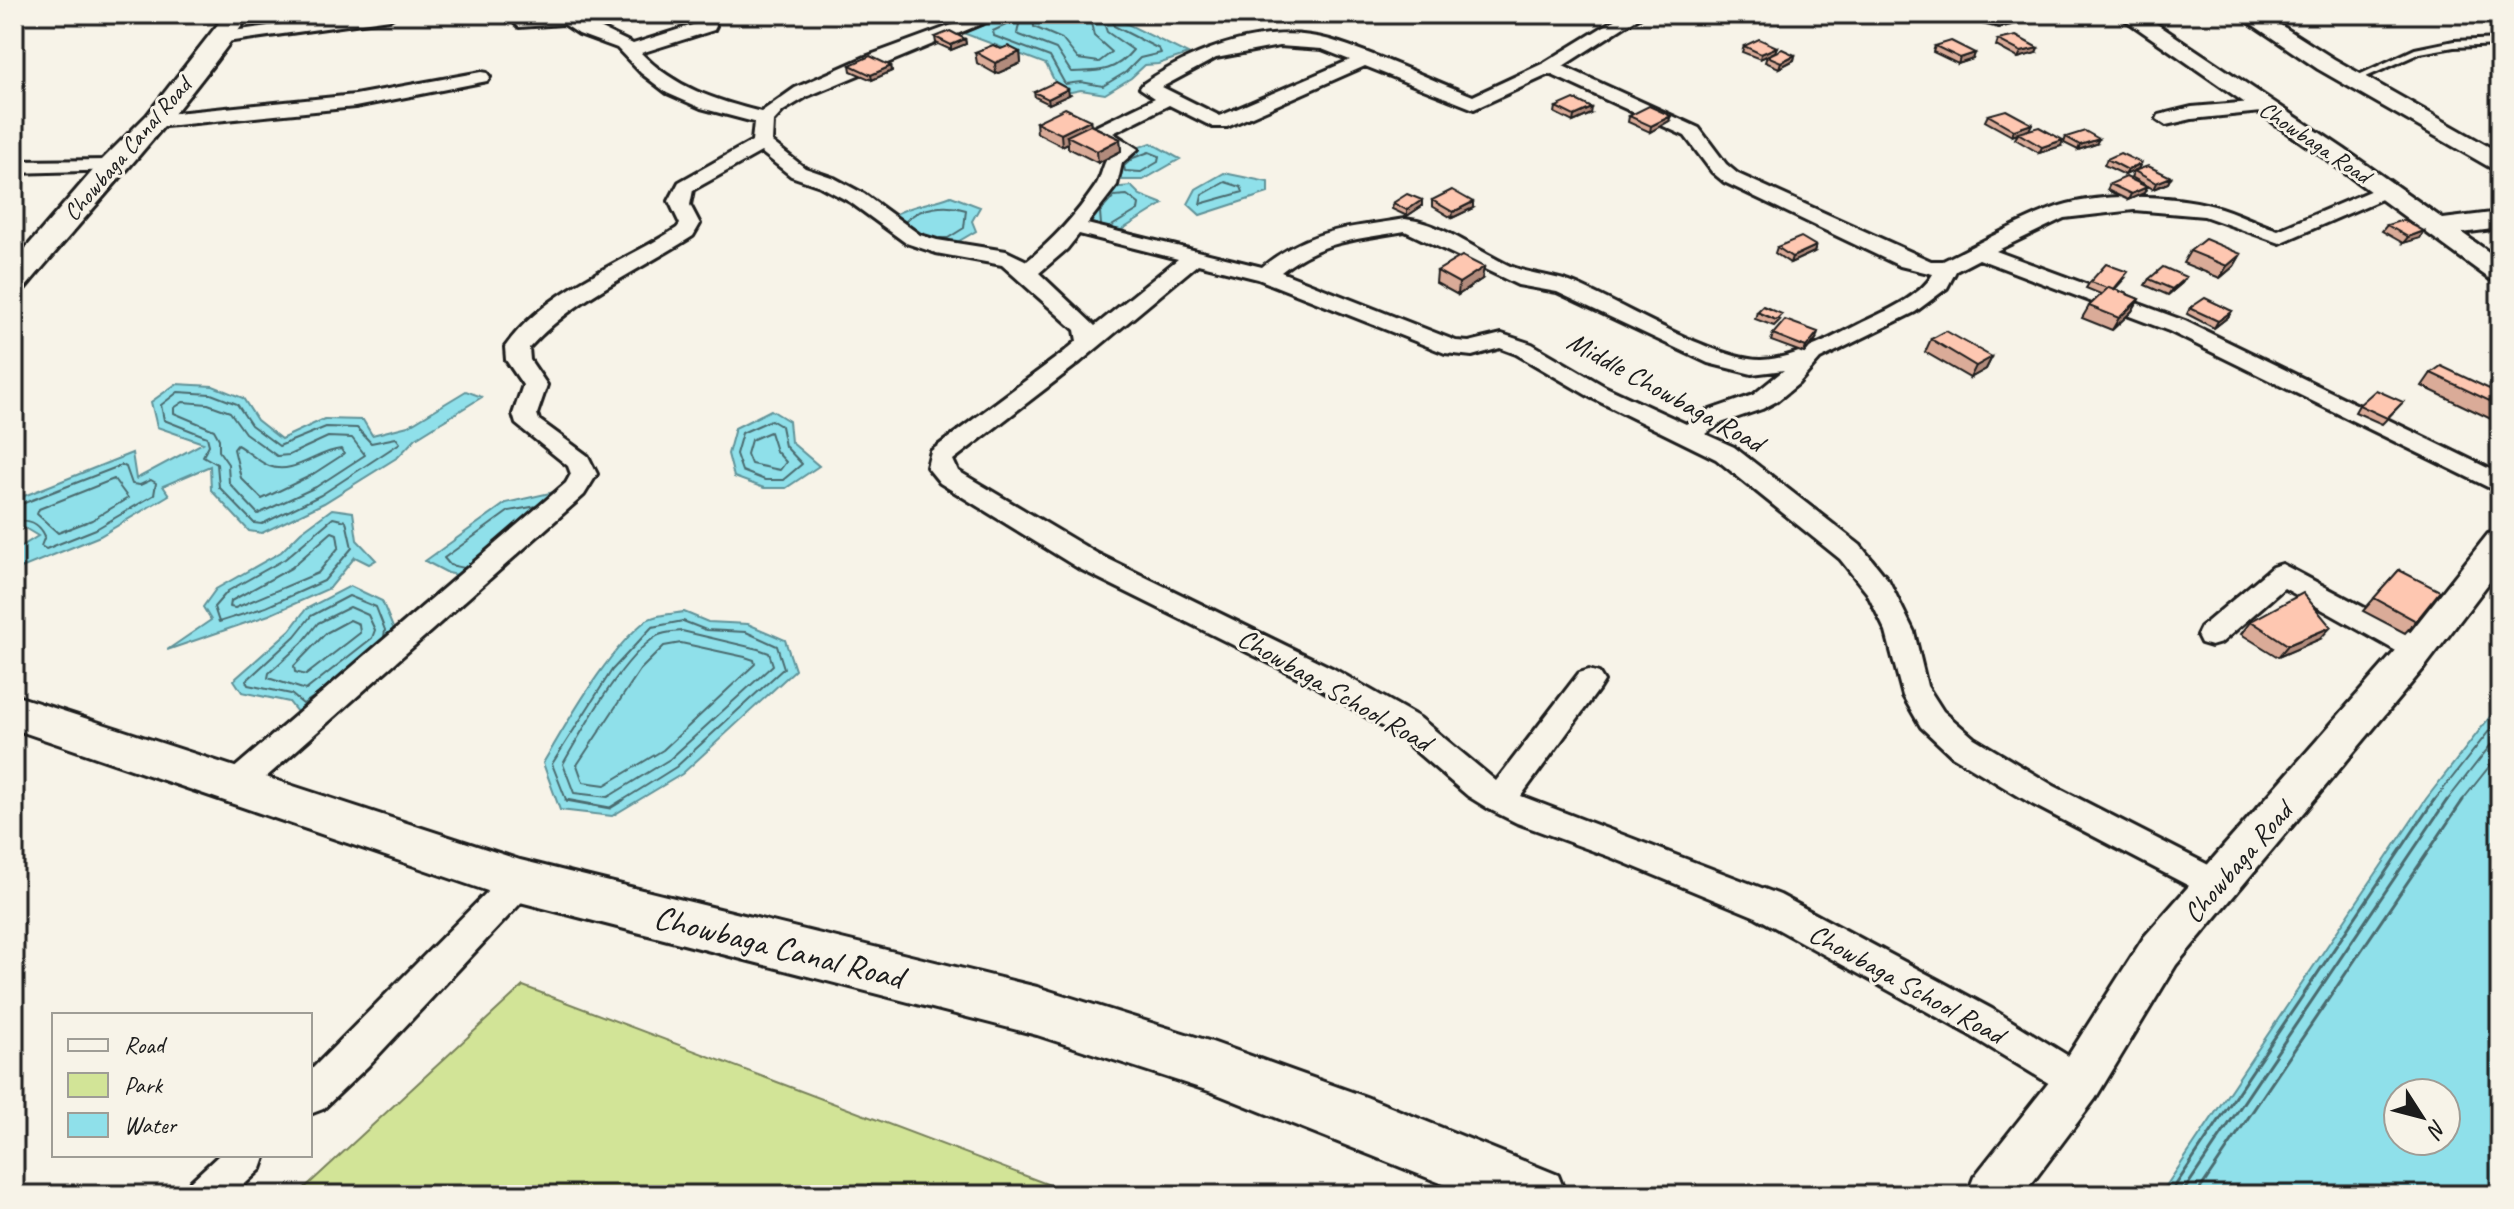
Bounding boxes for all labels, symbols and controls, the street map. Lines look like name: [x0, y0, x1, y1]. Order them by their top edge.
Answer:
street label: Chowbaga Canal Road: [57, 69, 200, 227]
street label: Chowbaga Road: [2254, 94, 2379, 192]
street label: Middle Chowbaga Road: [1561, 323, 1774, 462]
street label: Chowbaga School Road: [1232, 620, 1441, 761]
street label: Chowbaga Road: [2175, 792, 2302, 930]
street label: Chowbaga Canal Road: [650, 895, 912, 999]
street label: Chowbaga School Road: [1803, 915, 2014, 1053]
legend: [52, 1013, 312, 1157]
text: Road: [124, 1030, 168, 1060]
text: Park: [124, 1070, 164, 1100]
north arrow: [2382, 1077, 2462, 1157]
text: Water: [124, 1110, 179, 1140]
text: N: [2420, 1114, 2453, 1145]

